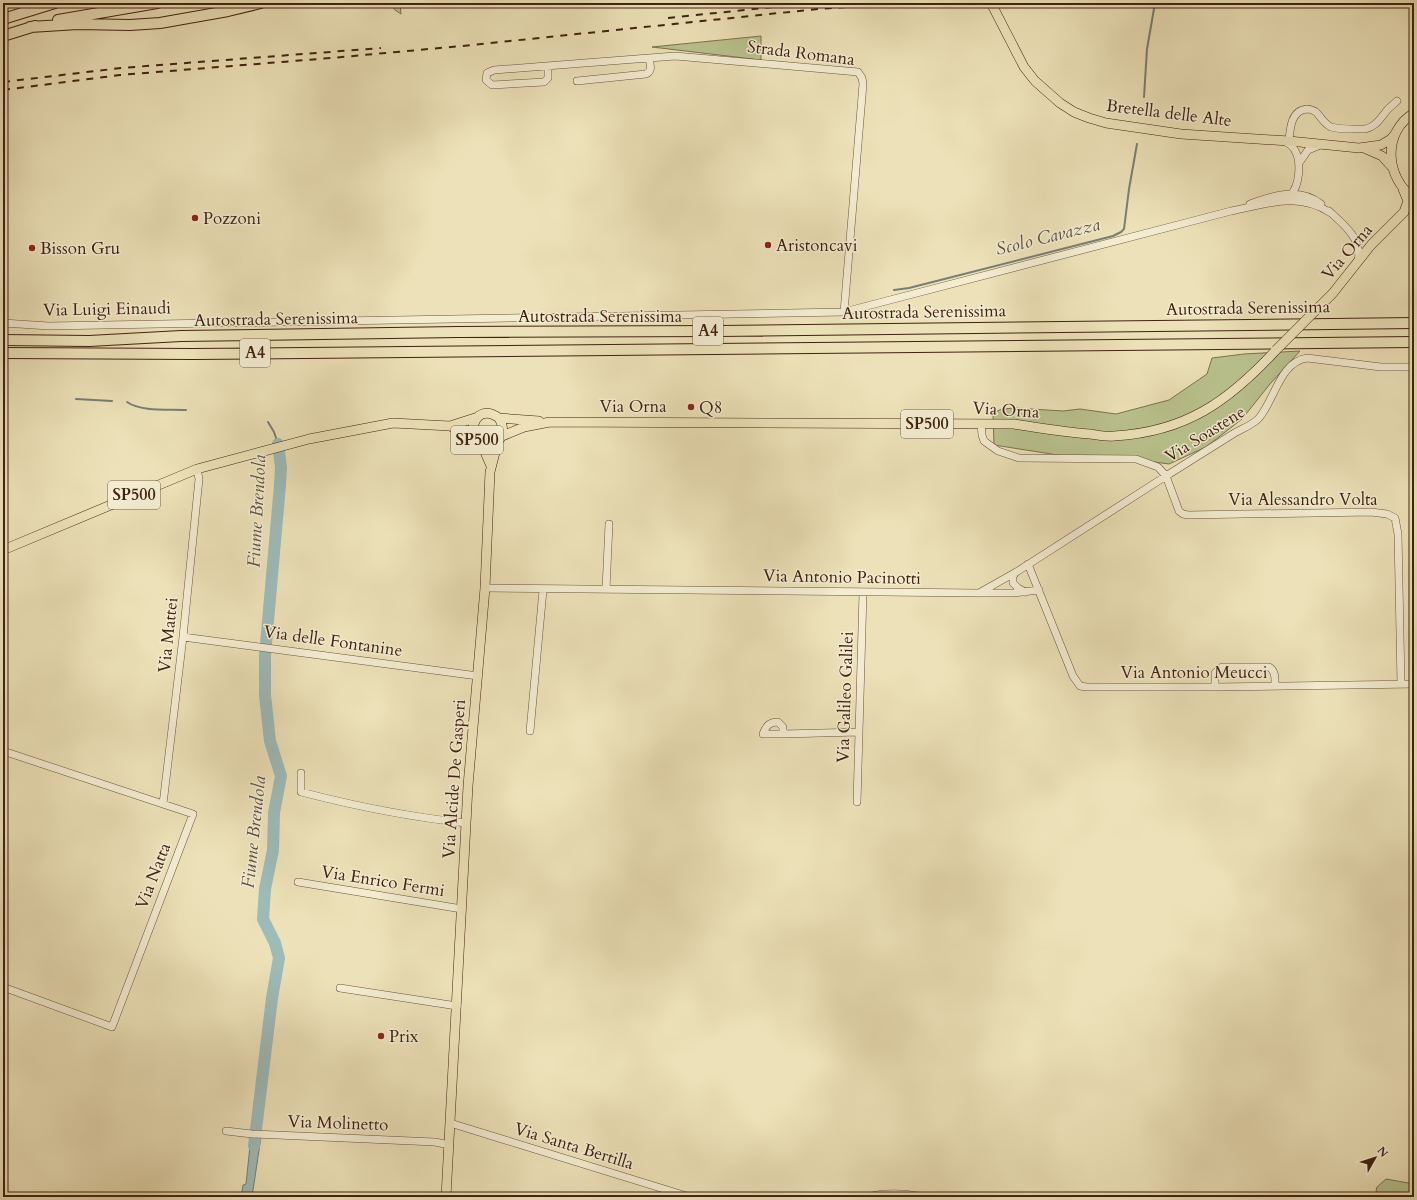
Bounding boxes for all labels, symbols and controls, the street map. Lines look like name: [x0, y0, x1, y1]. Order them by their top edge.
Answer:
street label: Strada Romana: [746, 35, 857, 71]
street label: Bretella delle Alte: [1105, 94, 1233, 132]
place label: Pozzoni: [203, 207, 261, 230]
water label: Scolo Cavazza: [993, 212, 1103, 262]
marker: Pozzoni: [190, 213, 200, 223]
street label: Via Orna: [1316, 219, 1378, 285]
place label: Aristoncavi: [776, 234, 858, 257]
place label: Bisson Gru: [40, 237, 120, 260]
marker: Aristoncavi: [763, 240, 773, 250]
marker: Bisson Gru: [27, 243, 37, 253]
street label: Autostrada Serenissima: [1166, 295, 1331, 321]
street label: Via Luigi Einaudi: [43, 296, 171, 322]
street label: Autostrada Serenissima: [842, 299, 1007, 325]
street label: Autostrada Serenissima: [518, 305, 683, 328]
street label: Autostrada Serenissima: [194, 306, 359, 332]
road number: A4: [693, 317, 723, 345]
road number: A4: [240, 339, 270, 367]
street label: Via Orna: [599, 395, 667, 418]
place label: Q8: [699, 396, 722, 419]
street label: Via Orna: [972, 396, 1041, 424]
street label: Via Soastene: [1161, 400, 1249, 468]
marker: Q8: [686, 402, 696, 412]
road number: SP500: [901, 410, 953, 438]
road number: SP500: [451, 426, 503, 454]
water label: Fiume Brendola: [242, 454, 272, 568]
road number: SP500: [108, 481, 160, 509]
street label: Via Alessandro Volta: [1228, 488, 1378, 511]
street label: Via Antonio Pacinotti: [763, 564, 921, 590]
street label: Via Mattei: [153, 596, 183, 674]
street label: Via delle Fontanine: [262, 620, 404, 662]
street label: Via Galileo Galilei: [831, 631, 859, 763]
street label: Via Antonio Meucci: [1120, 661, 1268, 684]
street label: Via Alcide De Gasperi: [437, 698, 471, 860]
water label: Fiume Brendola: [236, 775, 272, 889]
street label: Via Natta: [130, 839, 176, 912]
street label: Via Enrico Fermi: [320, 860, 447, 902]
place label: Prix: [389, 1025, 419, 1048]
marker: Prix: [376, 1031, 386, 1041]
street label: Via Molinetto: [287, 1110, 389, 1136]
street label: Via Santa Bertilla: [512, 1117, 637, 1175]
north arrow: [1355, 1138, 1395, 1178]
text: N: [1374, 1144, 1392, 1161]

